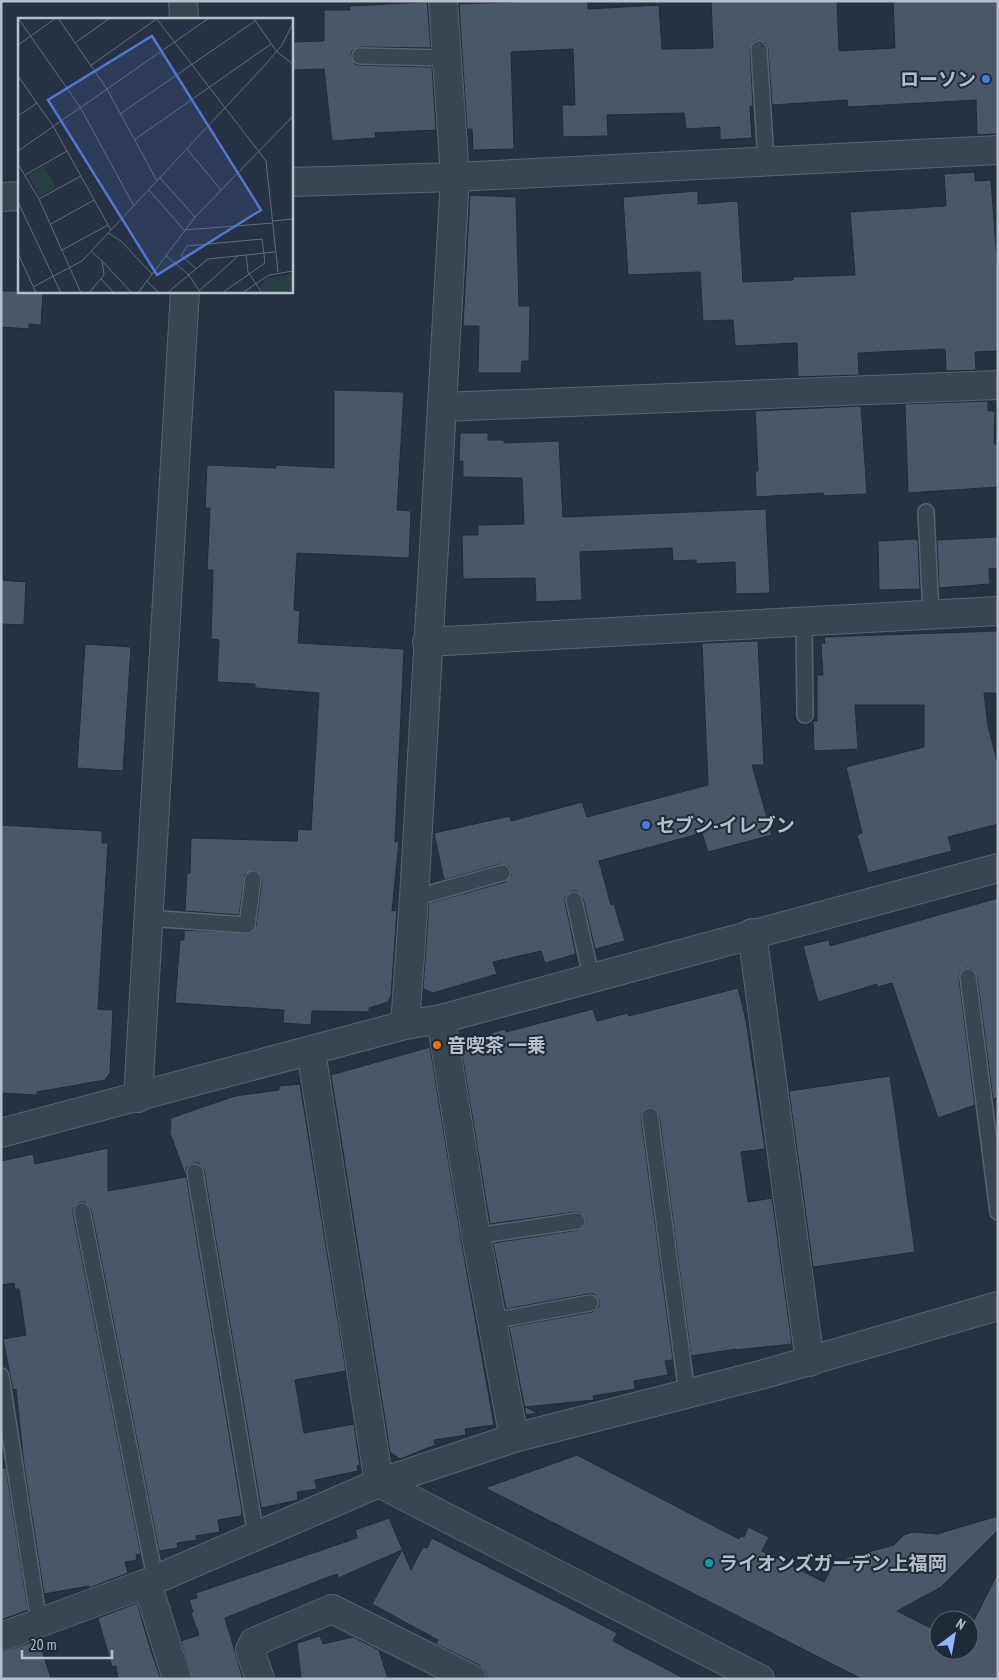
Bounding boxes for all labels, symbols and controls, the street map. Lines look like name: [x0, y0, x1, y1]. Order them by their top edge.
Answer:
inset map: [18, 18, 292, 292]
place label: ローソン: [900, 67, 976, 91]
marker: ローソン: [980, 73, 992, 85]
place label: セブン-イレブン: [656, 813, 795, 837]
marker: セブン-イレブン: [640, 819, 652, 831]
place label: 音喫茶 一乗: [447, 1033, 546, 1057]
marker: 音喫茶 一乗: [431, 1039, 443, 1051]
place label: ライオンズガーデン上福岡: [719, 1551, 947, 1575]
marker: ライオンズガーデン上福岡: [703, 1557, 715, 1569]
north arrow: [929, 1610, 979, 1660]
text: N: [953, 1614, 969, 1634]
scale bar: [22, 1628, 112, 1660]
text: 20 m: [30, 1635, 56, 1654]

